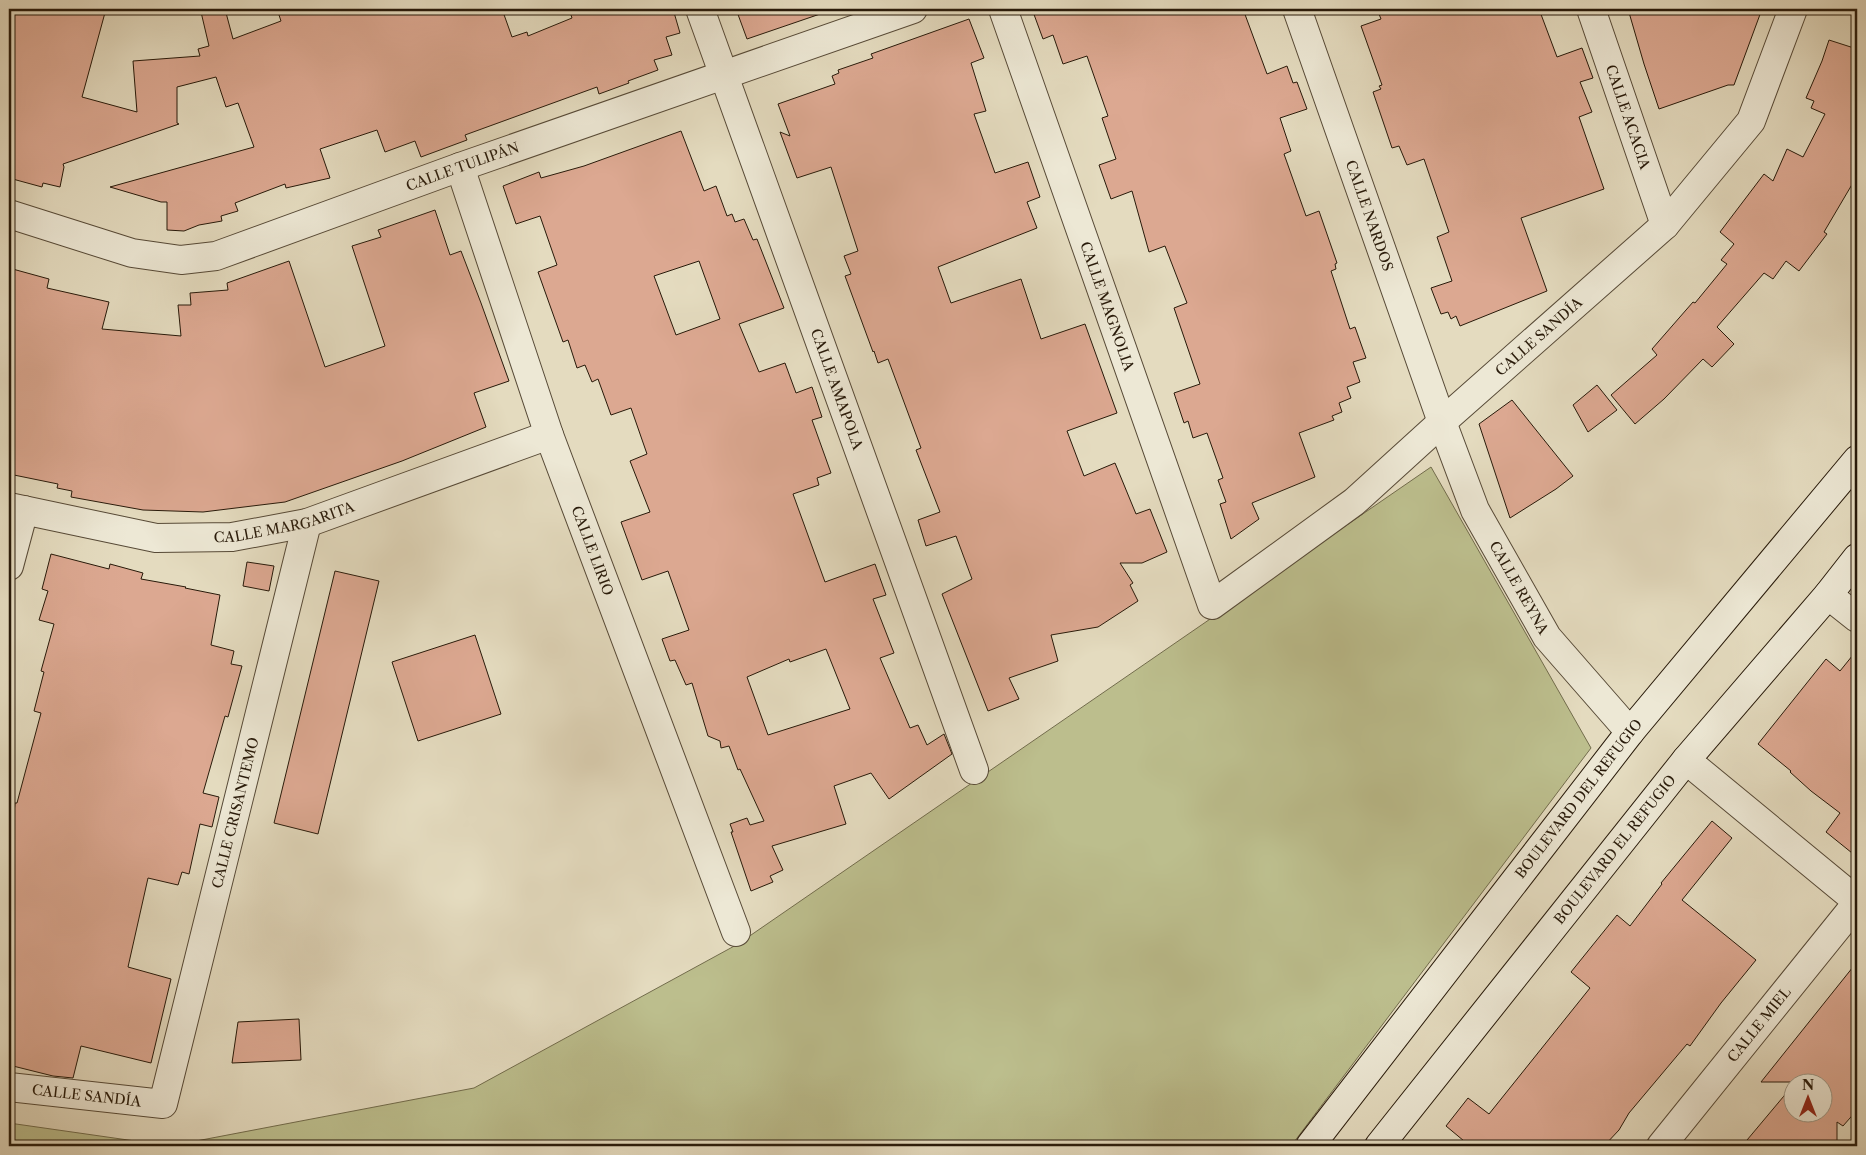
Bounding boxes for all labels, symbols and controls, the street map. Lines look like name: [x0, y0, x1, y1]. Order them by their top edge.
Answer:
street label: CALLE ACACIA: [1602, 62, 1654, 172]
street label: CALLE TULIPÁN: [403, 138, 522, 195]
street label: CALLE NARDOS: [1342, 158, 1397, 274]
street label: CALLE MAGNOLIA: [1076, 239, 1138, 374]
street label: CALLE SANDÍA: [1492, 293, 1586, 380]
street label: CALLE AMAPOLA: [807, 326, 867, 453]
street label: CALLE MARGARITA: [213, 497, 357, 546]
street label: CALLE LIRIO: [567, 503, 618, 598]
street label: CALLE REYNA: [1485, 538, 1553, 638]
street label: BOULEVARD DEL REFUGIO: [1511, 715, 1646, 882]
street label: CALLE CRISANTEMO: [208, 735, 263, 890]
street label: BOULEVARD EL REFUGIO: [1550, 771, 1680, 928]
street label: CALLE MIEL: [1723, 983, 1795, 1066]
north arrow: [1784, 1072, 1834, 1122]
text: N: [1802, 1076, 1814, 1094]
street label: CALLE SANDÍA: [31, 1081, 143, 1111]

